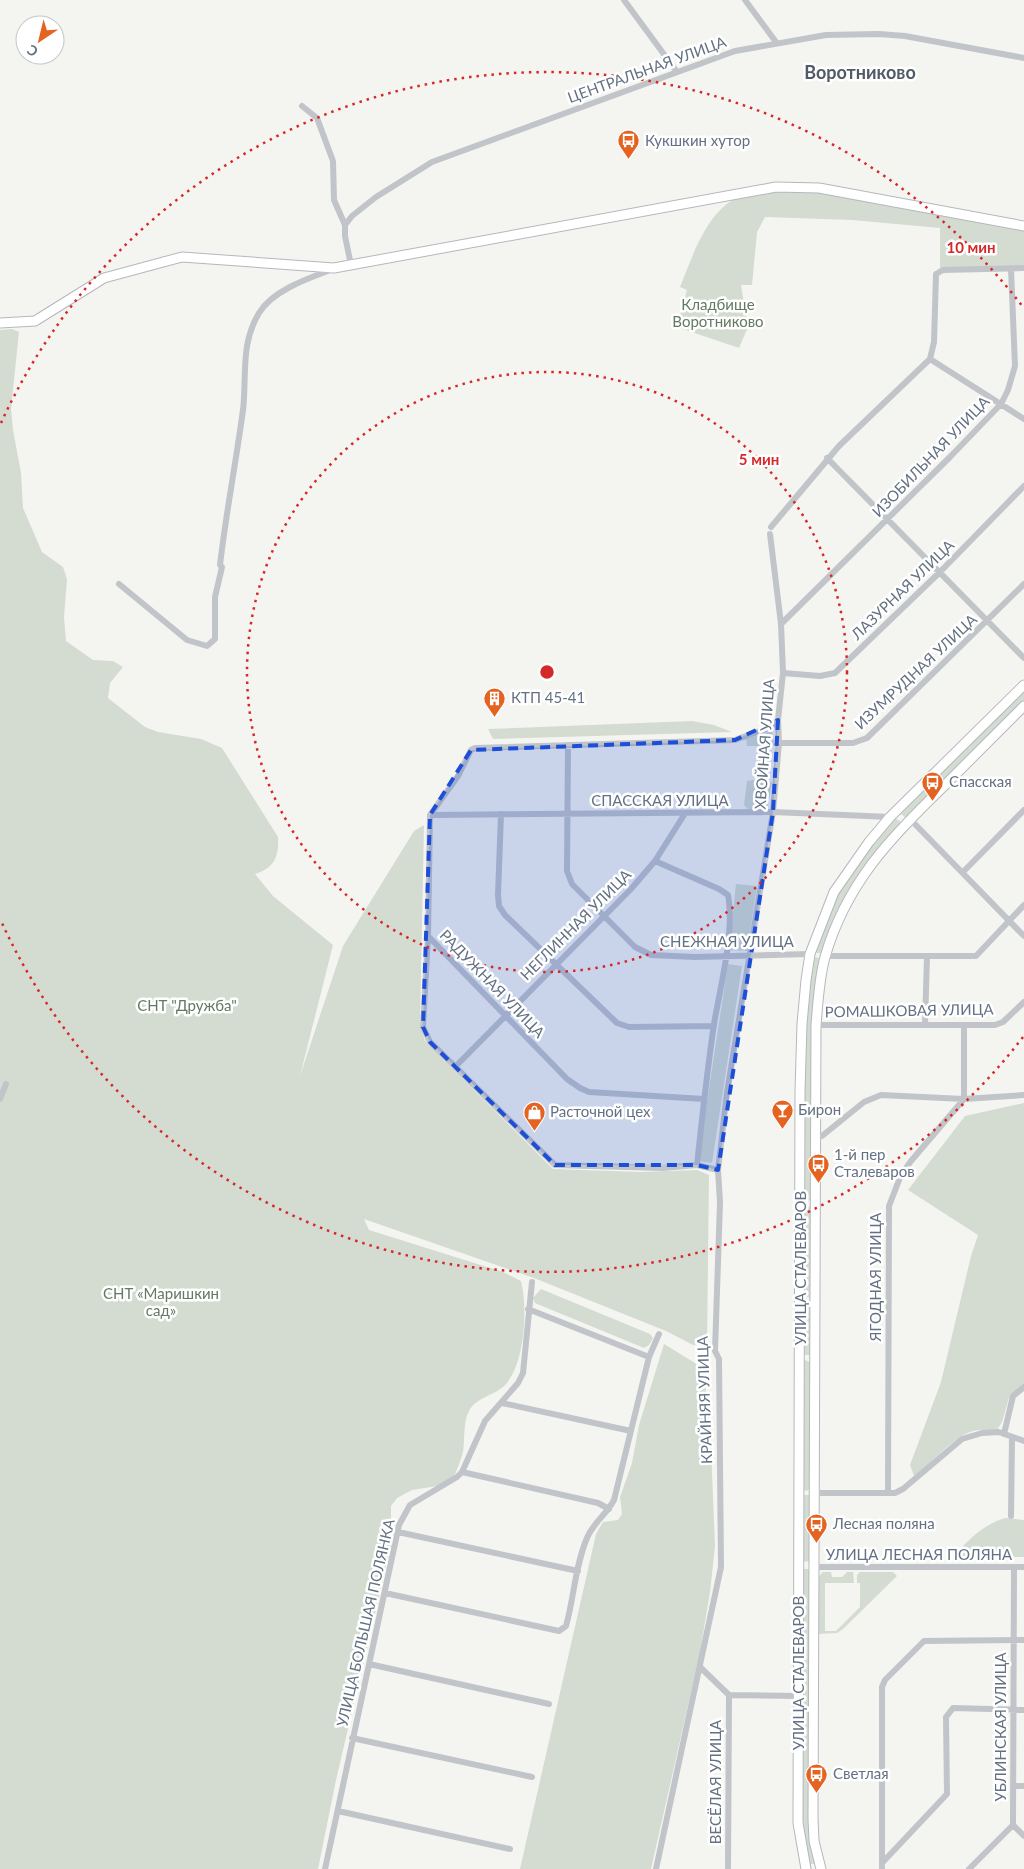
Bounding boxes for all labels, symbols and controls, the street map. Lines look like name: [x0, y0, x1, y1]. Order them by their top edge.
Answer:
north arrow: [15, 15, 65, 65]
street label: ЦЕНТРАЛЬНАЯ УЛИЦА: [565, 32, 729, 106]
text: С: [23, 41, 41, 61]
district label: Воротниково: [804, 61, 916, 83]
bus stop icon: Кукшкин хутор: [617, 129, 641, 160]
place label: Кукшкин хутор: [645, 131, 750, 149]
text: 10 мин: [946, 238, 996, 256]
park label: Кладбище Воротниково: [672, 295, 764, 330]
street label: ИЗОБИЛЬНАЯ УЛИЦА: [868, 392, 993, 520]
text: 5 мин: [739, 450, 779, 468]
street label: ЛАЗУРНАЯ УЛИЦА: [846, 535, 958, 644]
street label: ИЗУМРУДНАЯ УЛИЦА: [850, 609, 981, 733]
centre of rings: [538, 663, 556, 681]
street label: ХВОЙНАЯ УЛИЦА: [750, 677, 778, 810]
building icon: КТП 45-41: [483, 686, 507, 717]
place label: КТП 45-41: [511, 688, 585, 706]
bus stop icon: Спасская: [921, 770, 945, 801]
place label: Спасская: [949, 772, 1012, 790]
street label: СПАССКАЯ УЛИЦА: [591, 791, 730, 809]
street label: НЕГЛИННАЯ УЛИЦА: [516, 865, 635, 983]
street label: РАДУЖНАЯ УЛИЦА: [437, 926, 550, 1042]
street label: СНЕЖНАЯ УЛИЦА: [660, 932, 795, 950]
park label: СНТ "Дружба": [137, 996, 237, 1014]
street label: РОМАШКОВАЯ УЛИЦА: [824, 1000, 994, 1020]
bar icon: Бирон: [770, 1098, 794, 1129]
shop icon: Расточной цех: [522, 1100, 546, 1131]
place label: Бирон: [798, 1100, 841, 1118]
place label: Расточной цех: [550, 1102, 651, 1120]
place label: 1-й пер Сталеваров: [834, 1145, 915, 1180]
bus stop icon: 1-й пер Сталеваров: [806, 1152, 830, 1183]
street label: УЛИЦА СТАЛЕВАРОВ: [791, 1191, 809, 1345]
street label: ЯГОДНАЯ УЛИЦА: [866, 1212, 884, 1342]
park label: СНТ «Маришкин сад»: [103, 1284, 219, 1319]
street label: КРАЙНЯЯ УЛИЦА: [693, 1335, 715, 1464]
bus stop icon: Лесная поляна: [805, 1512, 829, 1543]
place label: Лесная поляна: [832, 1514, 935, 1532]
street label: УЛИЦА БОЛЬШАЯ ПОЛЯНКА: [332, 1516, 398, 1729]
street label: УЛИЦА ЛЕСНАЯ ПОЛЯНА: [826, 1545, 1013, 1563]
street label: УЛИЦА СТАЛЕВАРОВ: [789, 1596, 807, 1750]
street label: УБЛИНСКАЯ УЛИЦА: [991, 1652, 1009, 1802]
street label: ВЕСЁЛАЯ УЛИЦА: [706, 1719, 724, 1844]
bus stop icon: Светлая: [805, 1762, 829, 1793]
place label: Светлая: [833, 1764, 889, 1782]

